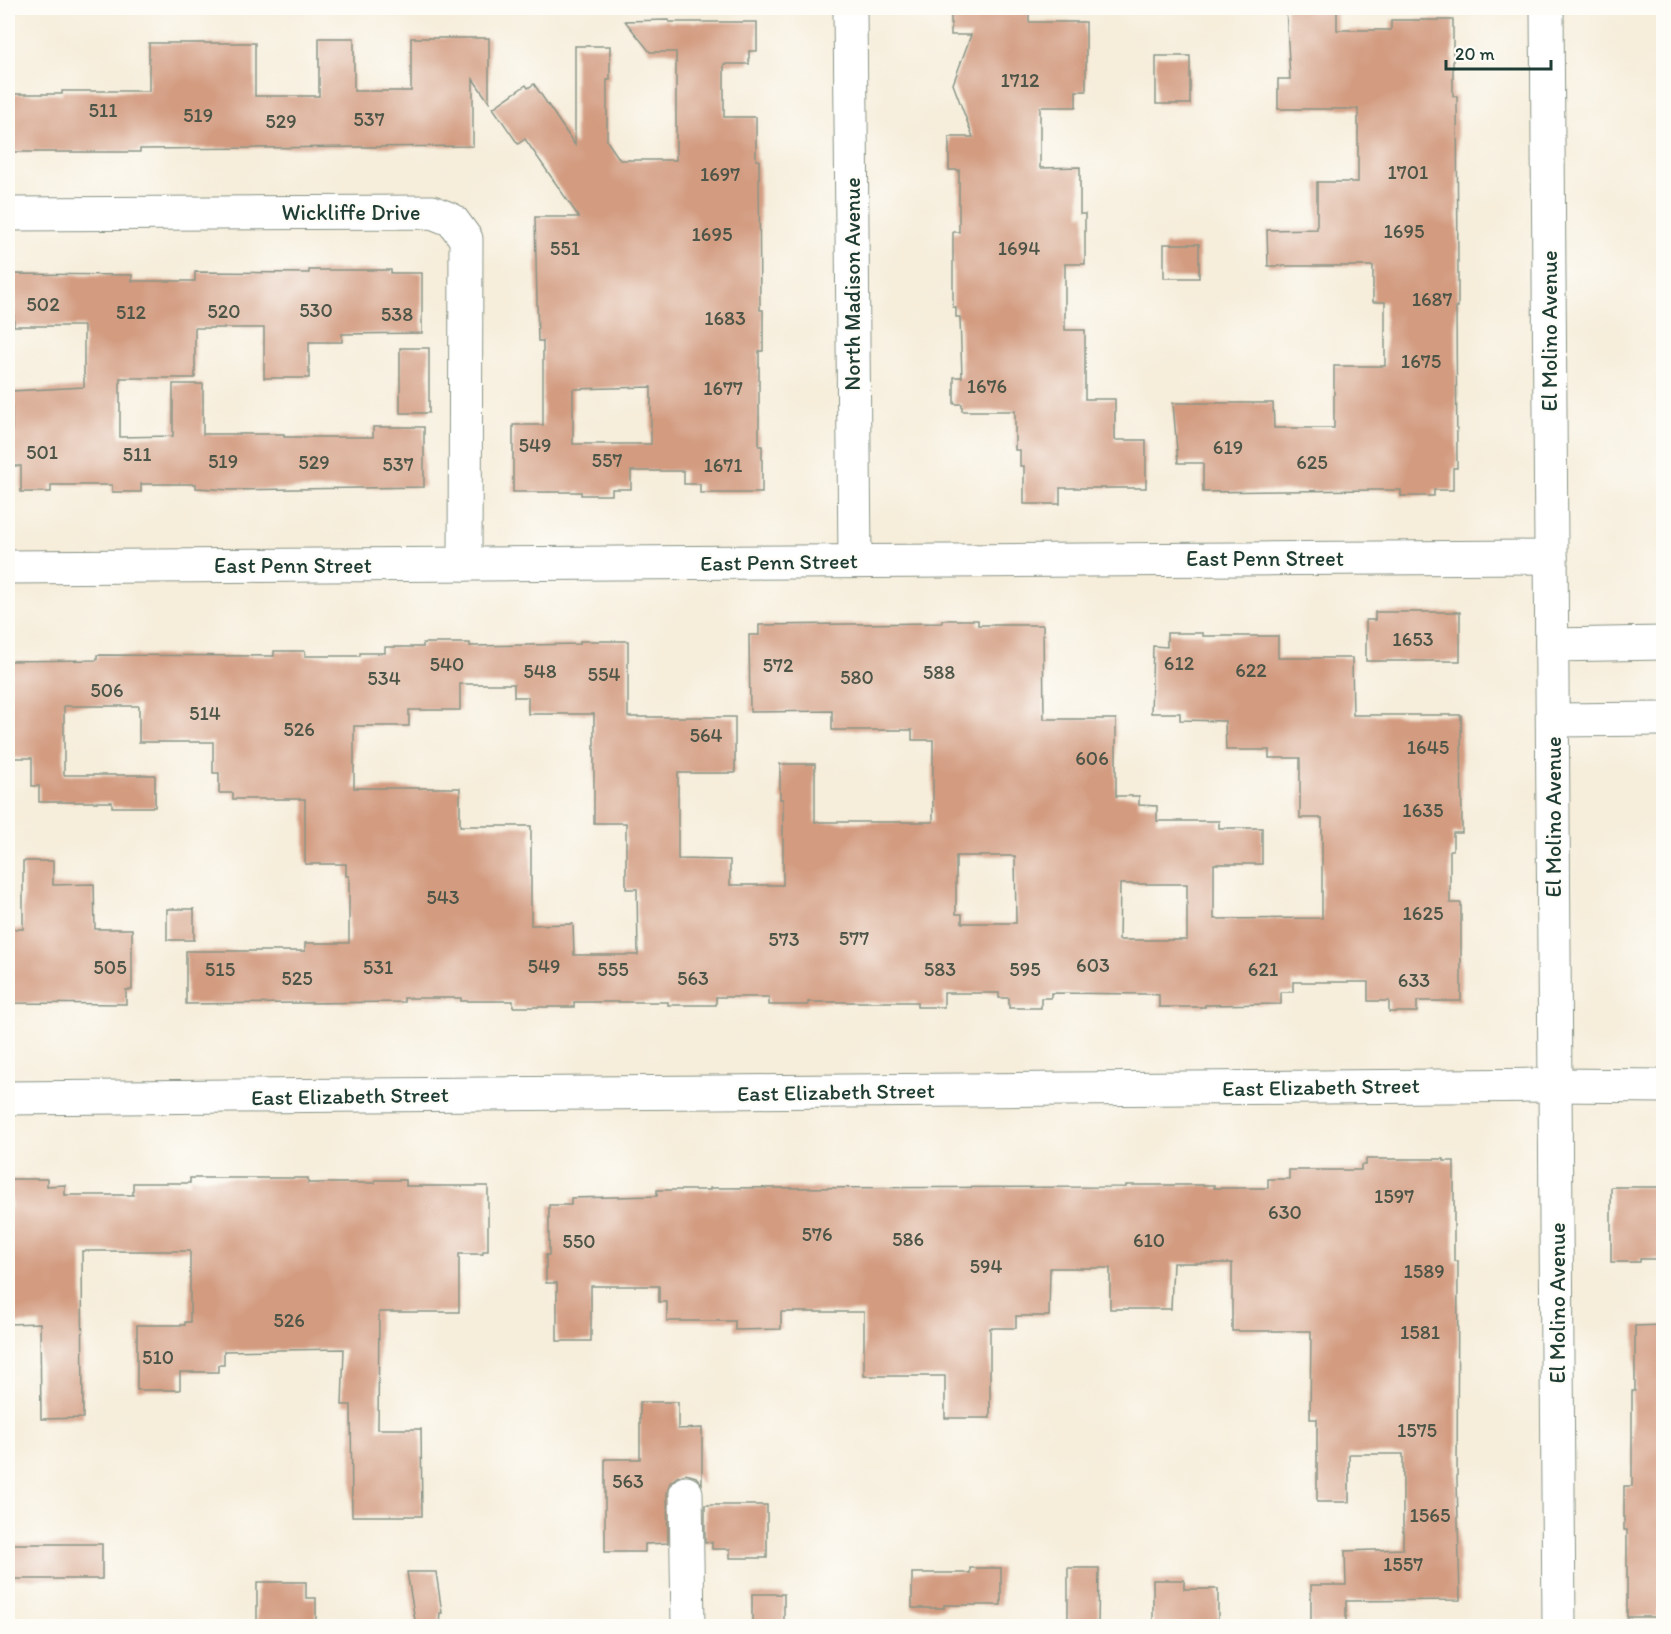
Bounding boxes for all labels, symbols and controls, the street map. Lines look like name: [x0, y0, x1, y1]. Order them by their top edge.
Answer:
scale bar: [1446, 33, 1551, 71]
text: 20 m: [1455, 43, 1495, 65]
house number: 1712: [1001, 68, 1040, 92]
house number: 511: [88, 98, 118, 122]
house number: 519: [183, 103, 213, 127]
house number: 537: [353, 107, 385, 131]
house number: 529: [265, 109, 297, 133]
house number: 1701: [1388, 160, 1428, 184]
house number: 1697: [700, 162, 740, 186]
street label: North Madison Avenue: [839, 177, 866, 391]
street label: Wickliffe Drive: [282, 199, 420, 226]
house number: 1695: [1384, 219, 1424, 243]
house number: 1695: [692, 222, 732, 246]
house number: 551: [550, 236, 580, 260]
house number: 1694: [998, 236, 1040, 260]
street label: El Molino Avenue: [1536, 250, 1563, 412]
house number: 1687: [1412, 287, 1452, 311]
house number: 502: [26, 292, 60, 316]
house number: 530: [299, 298, 333, 322]
house number: 520: [207, 299, 241, 323]
house number: 512: [116, 300, 147, 324]
house number: 538: [381, 302, 413, 326]
house number: 1683: [704, 306, 746, 330]
house number: 1675: [1401, 349, 1441, 373]
house number: 1676: [967, 374, 1007, 398]
house number: 1677: [703, 376, 743, 400]
house number: 549: [519, 433, 551, 457]
house number: 619: [1213, 435, 1243, 459]
house number: 501: [26, 440, 58, 464]
house number: 511: [122, 442, 152, 466]
house number: 557: [592, 448, 623, 472]
house number: 519: [208, 449, 238, 473]
house number: 529: [298, 450, 330, 474]
house number: 625: [1296, 450, 1328, 474]
house number: 537: [382, 452, 414, 476]
house number: 1671: [703, 453, 743, 477]
street label: East Penn Street: [1186, 545, 1344, 572]
street label: East Penn Street: [700, 547, 858, 577]
street label: East Penn Street: [214, 552, 372, 579]
house number: 1653: [1392, 627, 1434, 651]
house number: 612: [1164, 651, 1195, 675]
house number: 540: [430, 652, 464, 676]
house number: 572: [763, 653, 794, 677]
house number: 622: [1235, 658, 1267, 682]
house number: 548: [523, 659, 557, 683]
house number: 588: [923, 660, 955, 684]
house number: 554: [587, 662, 621, 686]
house number: 580: [840, 665, 874, 689]
house number: 534: [367, 666, 401, 690]
house number: 506: [90, 678, 124, 702]
house number: 514: [189, 701, 221, 725]
house number: 526: [283, 717, 315, 741]
house number: 564: [689, 723, 723, 747]
house number: 1645: [1407, 735, 1449, 759]
street label: El Molino Avenue: [1540, 736, 1567, 898]
house number: 606: [1075, 746, 1109, 770]
house number: 1635: [1402, 798, 1444, 822]
house number: 543: [426, 885, 460, 909]
house number: 1625: [1403, 901, 1443, 925]
house number: 577: [839, 926, 869, 950]
house number: 573: [768, 927, 800, 951]
house number: 603: [1076, 953, 1110, 977]
house number: 549: [528, 954, 560, 978]
house number: 505: [93, 955, 127, 979]
house number: 531: [363, 955, 393, 979]
house number: 515: [205, 957, 235, 981]
house number: 555: [597, 957, 629, 981]
house number: 583: [924, 957, 956, 981]
house number: 595: [1009, 957, 1041, 981]
house number: 621: [1248, 957, 1278, 981]
house number: 525: [281, 966, 313, 990]
house number: 563: [677, 966, 709, 990]
house number: 633: [1398, 968, 1430, 992]
street label: East Elizabeth Street: [1222, 1072, 1420, 1102]
street label: East Elizabeth Street: [737, 1077, 935, 1107]
street label: East Elizabeth Street: [251, 1081, 449, 1111]
house number: 1597: [1374, 1184, 1414, 1208]
house number: 630: [1268, 1200, 1302, 1224]
house number: 576: [802, 1222, 833, 1246]
street label: El Molino Avenue: [1544, 1222, 1571, 1384]
house number: 586: [892, 1227, 924, 1251]
house number: 610: [1133, 1228, 1165, 1252]
house number: 550: [562, 1229, 596, 1253]
house number: 594: [970, 1254, 1002, 1278]
house number: 1589: [1403, 1259, 1445, 1283]
house number: 526: [273, 1308, 305, 1332]
house number: 1581: [1400, 1320, 1440, 1344]
house number: 510: [142, 1345, 174, 1369]
house number: 1575: [1397, 1418, 1437, 1442]
house number: 563: [612, 1469, 644, 1493]
house number: 1565: [1410, 1503, 1450, 1527]
house number: 1557: [1383, 1552, 1423, 1576]

